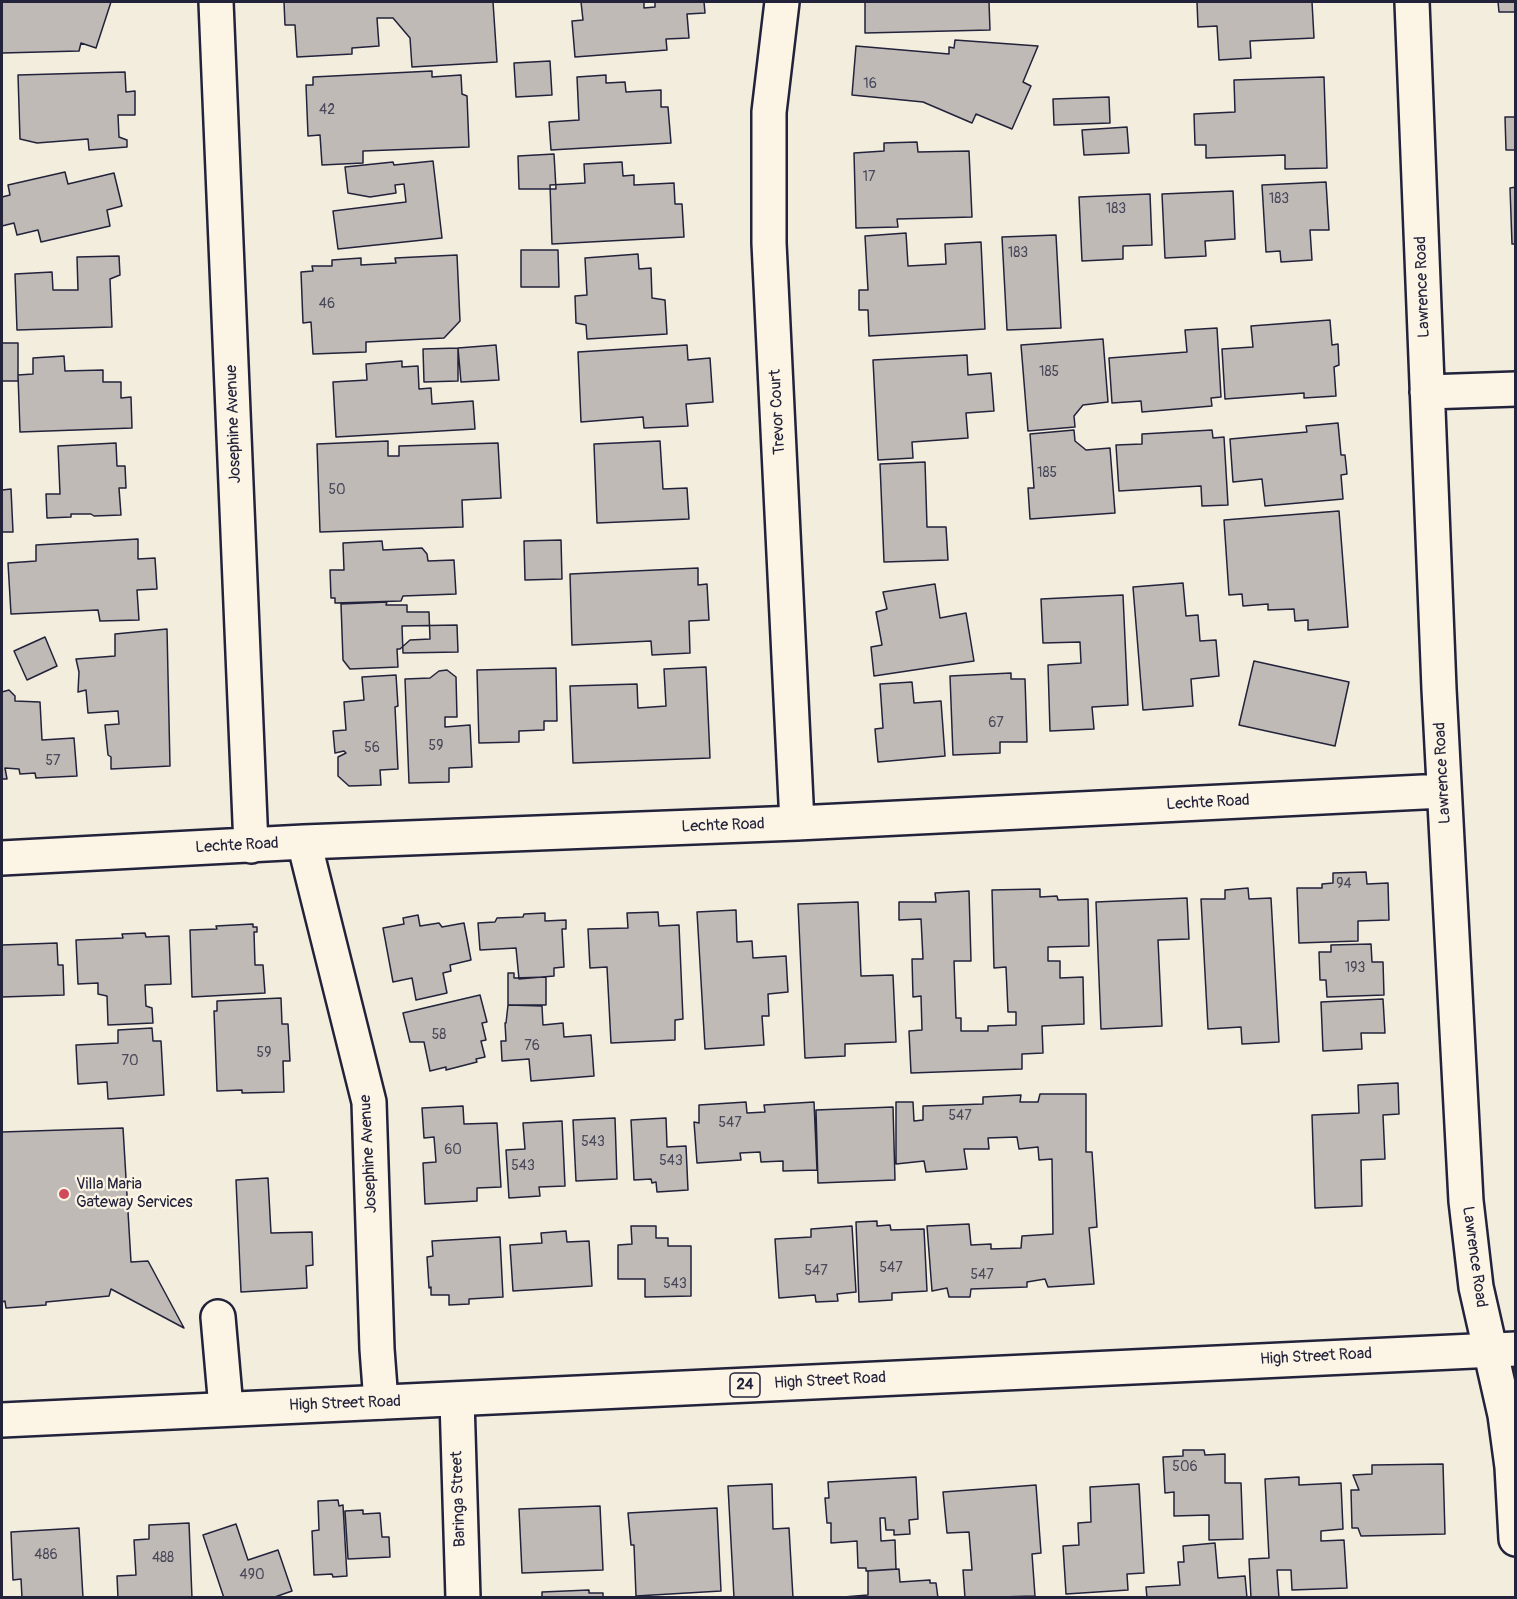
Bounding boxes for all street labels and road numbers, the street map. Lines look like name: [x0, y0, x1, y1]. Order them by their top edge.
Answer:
street label: Lawrence Road: [1412, 236, 1434, 338]
street label: Josephine Avenue: [222, 364, 246, 484]
street label: Trevor Court: [766, 369, 790, 455]
street label: Lawrence Road: [1431, 722, 1455, 824]
street label: Lechte Road: [1166, 791, 1250, 815]
street label: Lechte Road: [681, 815, 765, 837]
street label: Lechte Road: [195, 834, 279, 858]
street label: Josephine Avenue: [356, 1094, 382, 1214]
street label: Lawrence Road: [1457, 1205, 1491, 1309]
street label: High Street Road: [1259, 1344, 1373, 1370]
street label: High Street Road: [773, 1368, 887, 1394]
road number: 24: [730, 1373, 760, 1397]
street label: High Street Road: [289, 1392, 401, 1416]
street label: Baringa Street: [448, 1451, 470, 1547]

